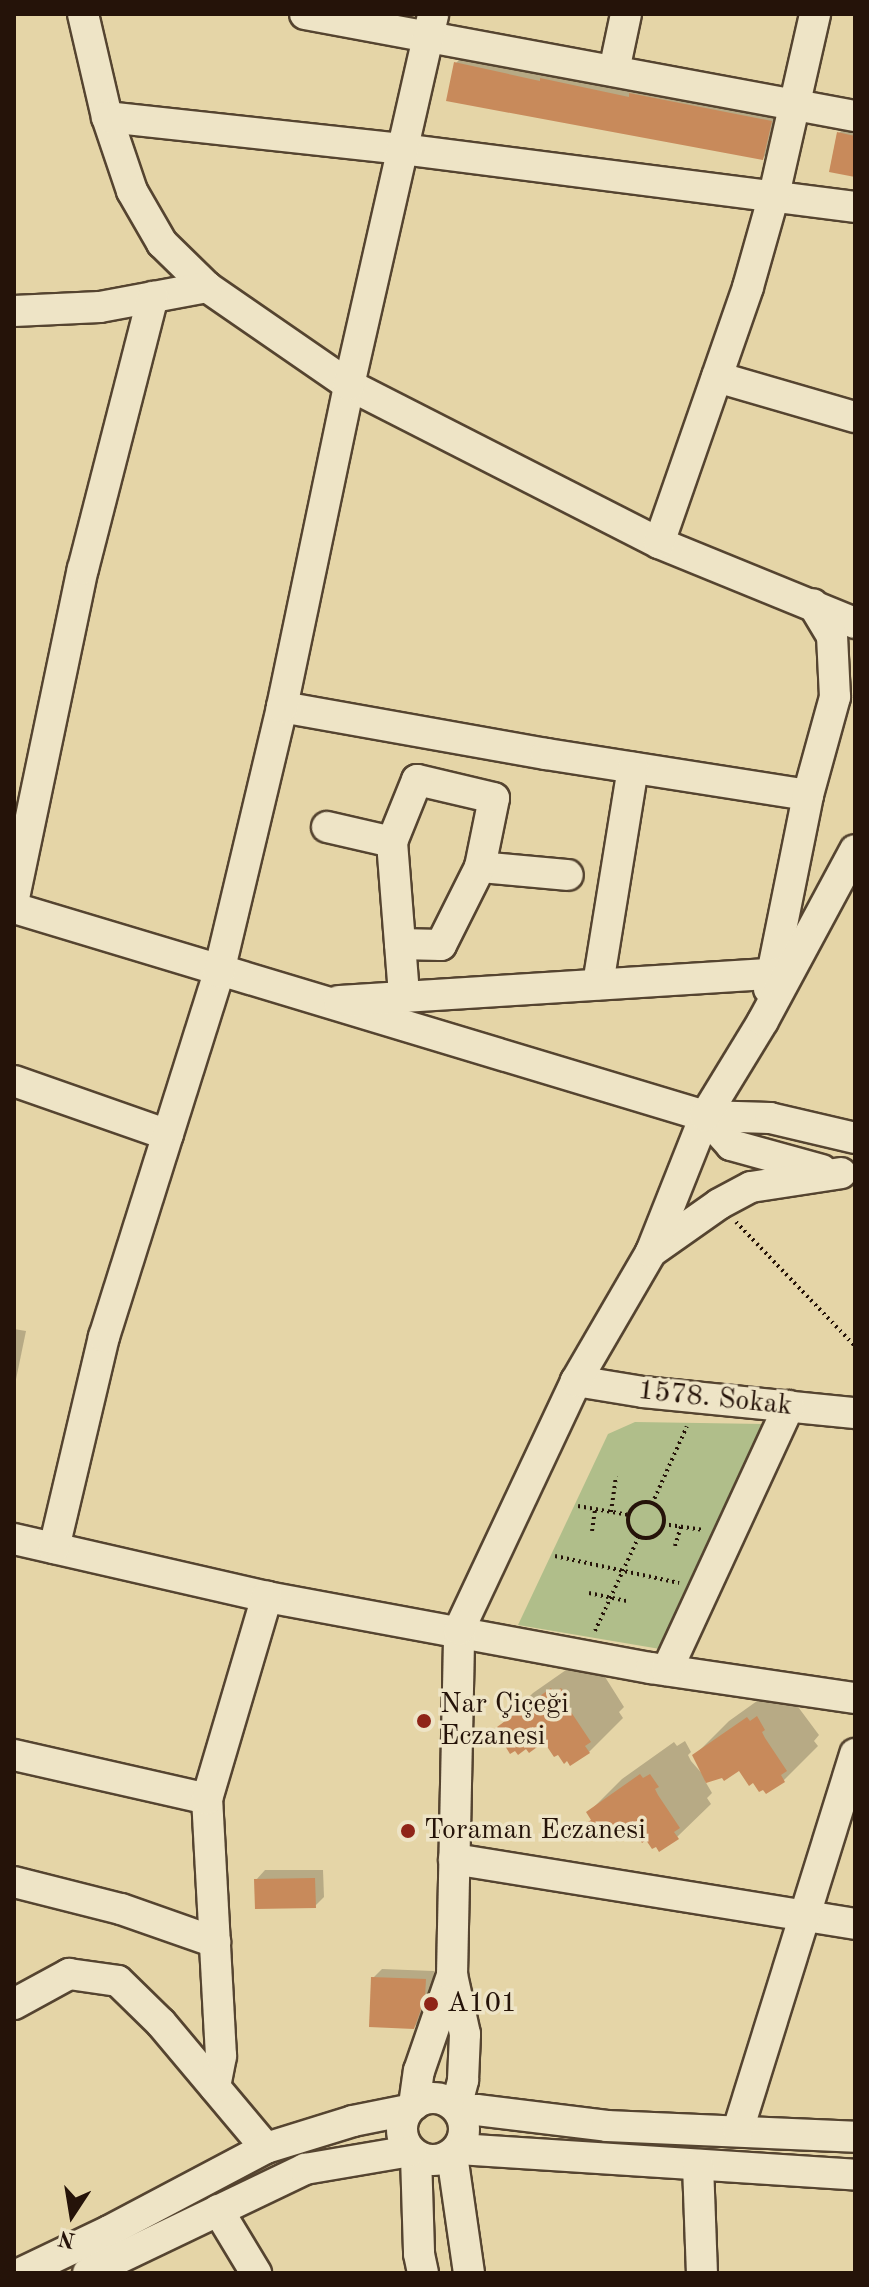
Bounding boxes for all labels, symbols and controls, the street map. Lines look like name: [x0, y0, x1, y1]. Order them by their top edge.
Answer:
street label: 1578. Sokak: [636, 1374, 794, 1424]
place label: Nar Çiçeği Eczanesi: [440, 1688, 569, 1754]
marker: Nar Çiçeği Eczanesi: [415, 1712, 433, 1730]
place label: Toraman Eczanesi: [424, 1814, 646, 1848]
marker: Toraman Eczanesi: [399, 1822, 417, 1840]
place label: A101: [447, 1987, 517, 2021]
marker: A101: [422, 1995, 440, 2013]
north arrow: [32, 2175, 112, 2255]
text: N: [57, 2226, 78, 2251]

